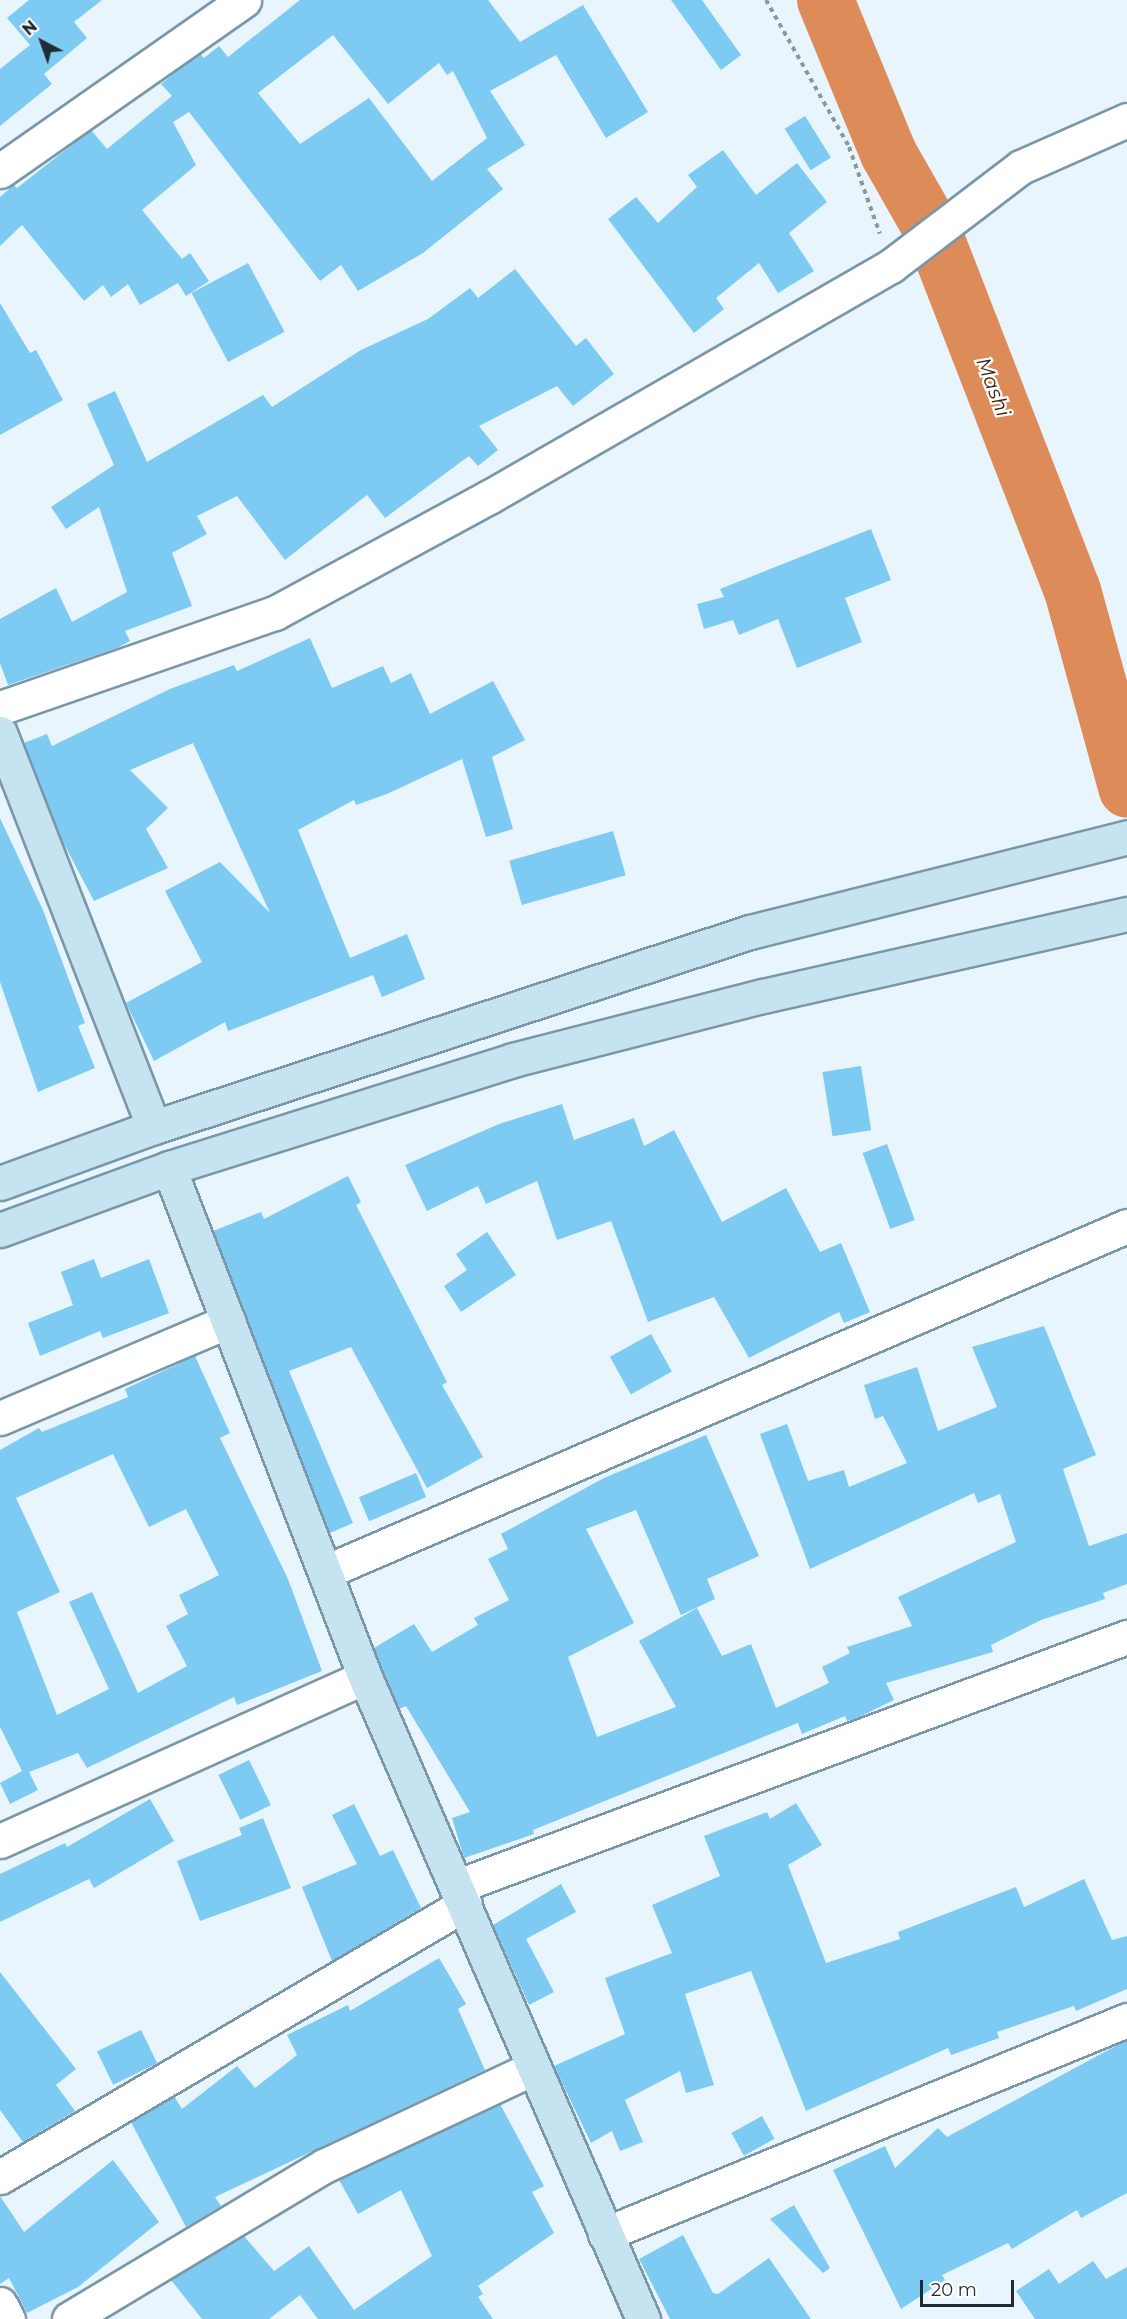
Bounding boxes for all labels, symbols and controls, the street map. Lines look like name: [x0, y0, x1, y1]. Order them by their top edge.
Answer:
north arrow: [12, 12, 72, 72]
text: N: [19, 17, 41, 39]
water label: Mashi: [971, 354, 1015, 420]
scale bar: [923, 2268, 1018, 2306]
text: 20 m: [931, 2279, 977, 2301]

